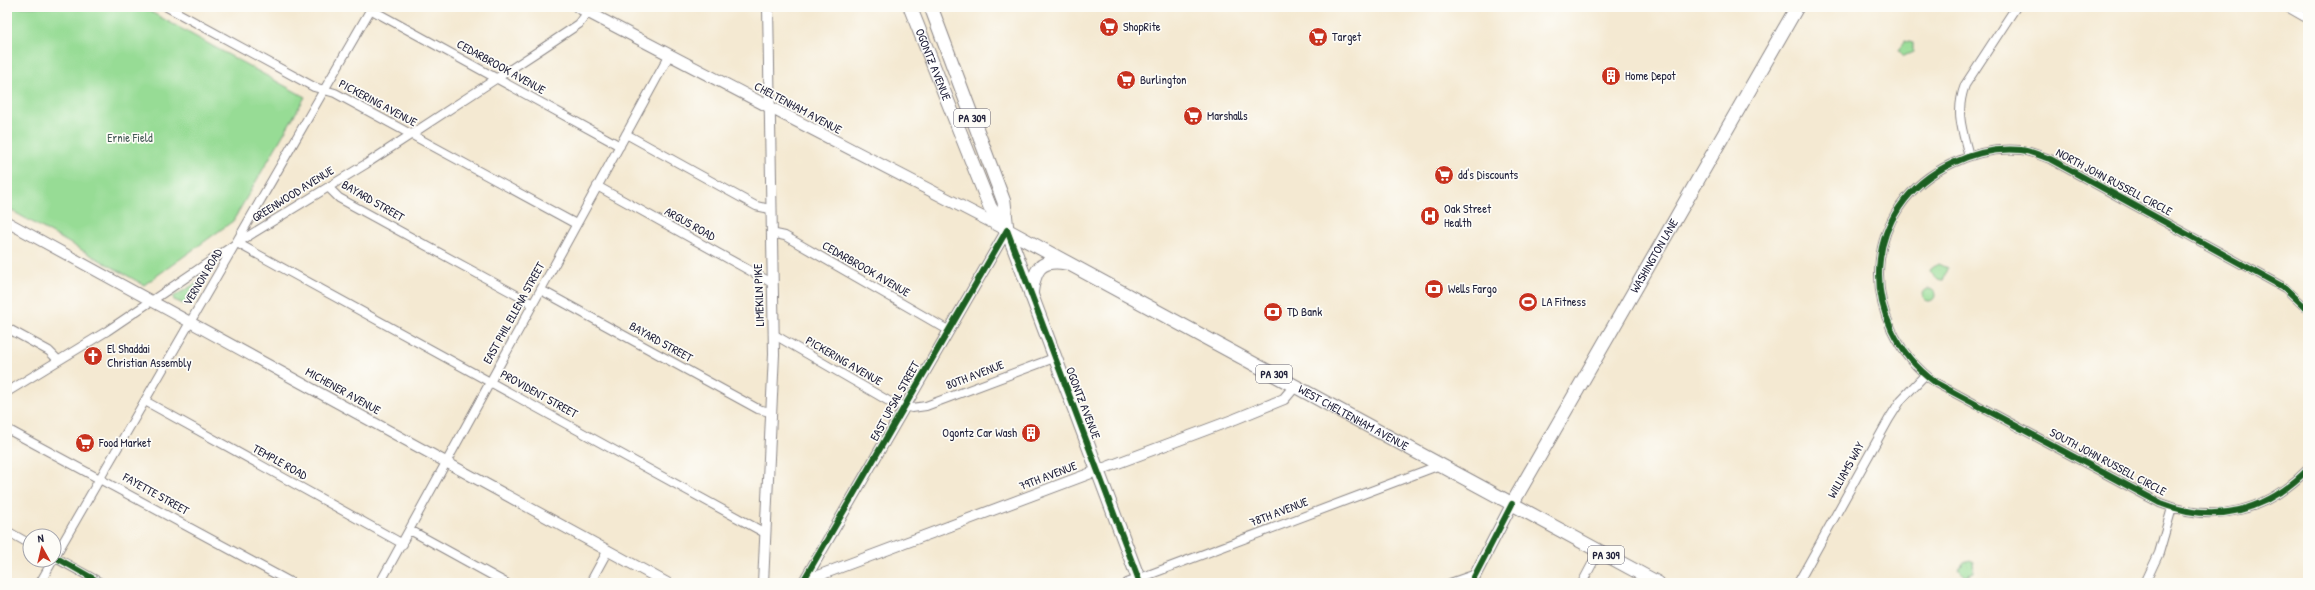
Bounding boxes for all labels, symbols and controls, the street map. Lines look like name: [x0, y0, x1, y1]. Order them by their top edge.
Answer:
supermarket icon: ShopRite: [1098, 16, 1120, 38]
place label: ShopRite: [1123, 18, 1161, 35]
street label: OGONTZ AVENUE: [911, 26, 956, 104]
supermarket icon: Target: [1307, 26, 1329, 48]
place label: Target: [1332, 28, 1362, 45]
street label: CEDARBROOK AVENUE: [454, 35, 549, 98]
building icon: Home Depot: [1600, 65, 1622, 87]
place label: Home Depot: [1625, 67, 1677, 84]
supermarket icon: Burlington: [1115, 69, 1137, 91]
place label: Burlington: [1140, 71, 1187, 88]
street label: PICKERING AVENUE: [336, 75, 421, 131]
street label: CHELTENHAM AVENUE: [751, 77, 846, 138]
supermarket icon: Marshalls: [1182, 105, 1204, 127]
place label: Marshalls: [1207, 107, 1248, 124]
road number: PA 309: [954, 109, 990, 127]
park label: Ernie Field: [107, 129, 153, 146]
street label: NORTH JOHN RUSSELL CIRCLE: [2053, 144, 2176, 220]
street label: GREENWOOD AVENUE: [249, 161, 338, 226]
supermarket icon: dd's Discounts: [1433, 164, 1455, 186]
place label: dd's Discounts: [1458, 166, 1519, 183]
street label: BAYARD STREET: [339, 176, 408, 226]
place label: Oak Street Health: [1444, 200, 1492, 231]
street label: ARGUS ROAD: [662, 203, 719, 245]
hospital icon: Oak Street Health: [1419, 205, 1441, 227]
street label: WASHINGTON LANE: [1626, 215, 1682, 296]
street label: CEDARBROOK AVENUE: [819, 236, 914, 301]
street label: VERNON ROAD: [179, 245, 226, 308]
street label: EAST PHIL ELLENA STREET: [479, 259, 549, 367]
street label: LIMEKILN PIKE: [749, 263, 768, 327]
bank icon: Wells Fargo: [1423, 278, 1445, 300]
place label: Wells Fargo: [1448, 280, 1497, 297]
sports icon: LA Fitness: [1517, 291, 1539, 313]
place label: LA Fitness: [1542, 293, 1586, 310]
bank icon: TD Bank: [1262, 301, 1284, 323]
place label: TD Bank: [1287, 303, 1322, 320]
street label: BAYARD STREET: [627, 317, 696, 366]
street label: PICKERING AVENUE: [803, 332, 886, 390]
place label: El Shaddai Christian Assembly: [107, 340, 192, 371]
church icon: El Shaddai Christian Assembly: [82, 345, 104, 367]
street label: 80TH AVENUE: [943, 355, 1007, 393]
street label: EAST UPSAL STREET: [866, 357, 924, 444]
street label: MICHENER AVENUE: [303, 363, 385, 419]
street label: OGONTZ AVENUE: [1062, 364, 1105, 442]
street label: PROVIDENT STREET: [497, 365, 581, 422]
road number: PA 309: [1256, 365, 1292, 383]
street label: WEST CHELTENHAM AVENUE: [1295, 380, 1413, 455]
building icon: Ogontz Car Wash: [1020, 422, 1042, 444]
place label: Ogontz Car Wash: [942, 424, 1017, 441]
street label: SOUTH JOHN RUSSELL CIRCLE: [2047, 424, 2170, 500]
supermarket icon: Food Market: [74, 432, 96, 454]
place label: Food Market: [98, 434, 152, 451]
street label: WILLIAMS WAY: [1823, 438, 1868, 501]
street label: TEMPLE ROAD: [250, 440, 311, 484]
street label: 79TH AVENUE: [1017, 457, 1080, 494]
street label: FAYETTE STREET: [119, 468, 193, 519]
street label: 78TH AVENUE: [1247, 492, 1311, 530]
north arrow: [22, 528, 62, 568]
text: N: [37, 531, 45, 545]
road number: PA 309: [1588, 546, 1624, 564]

